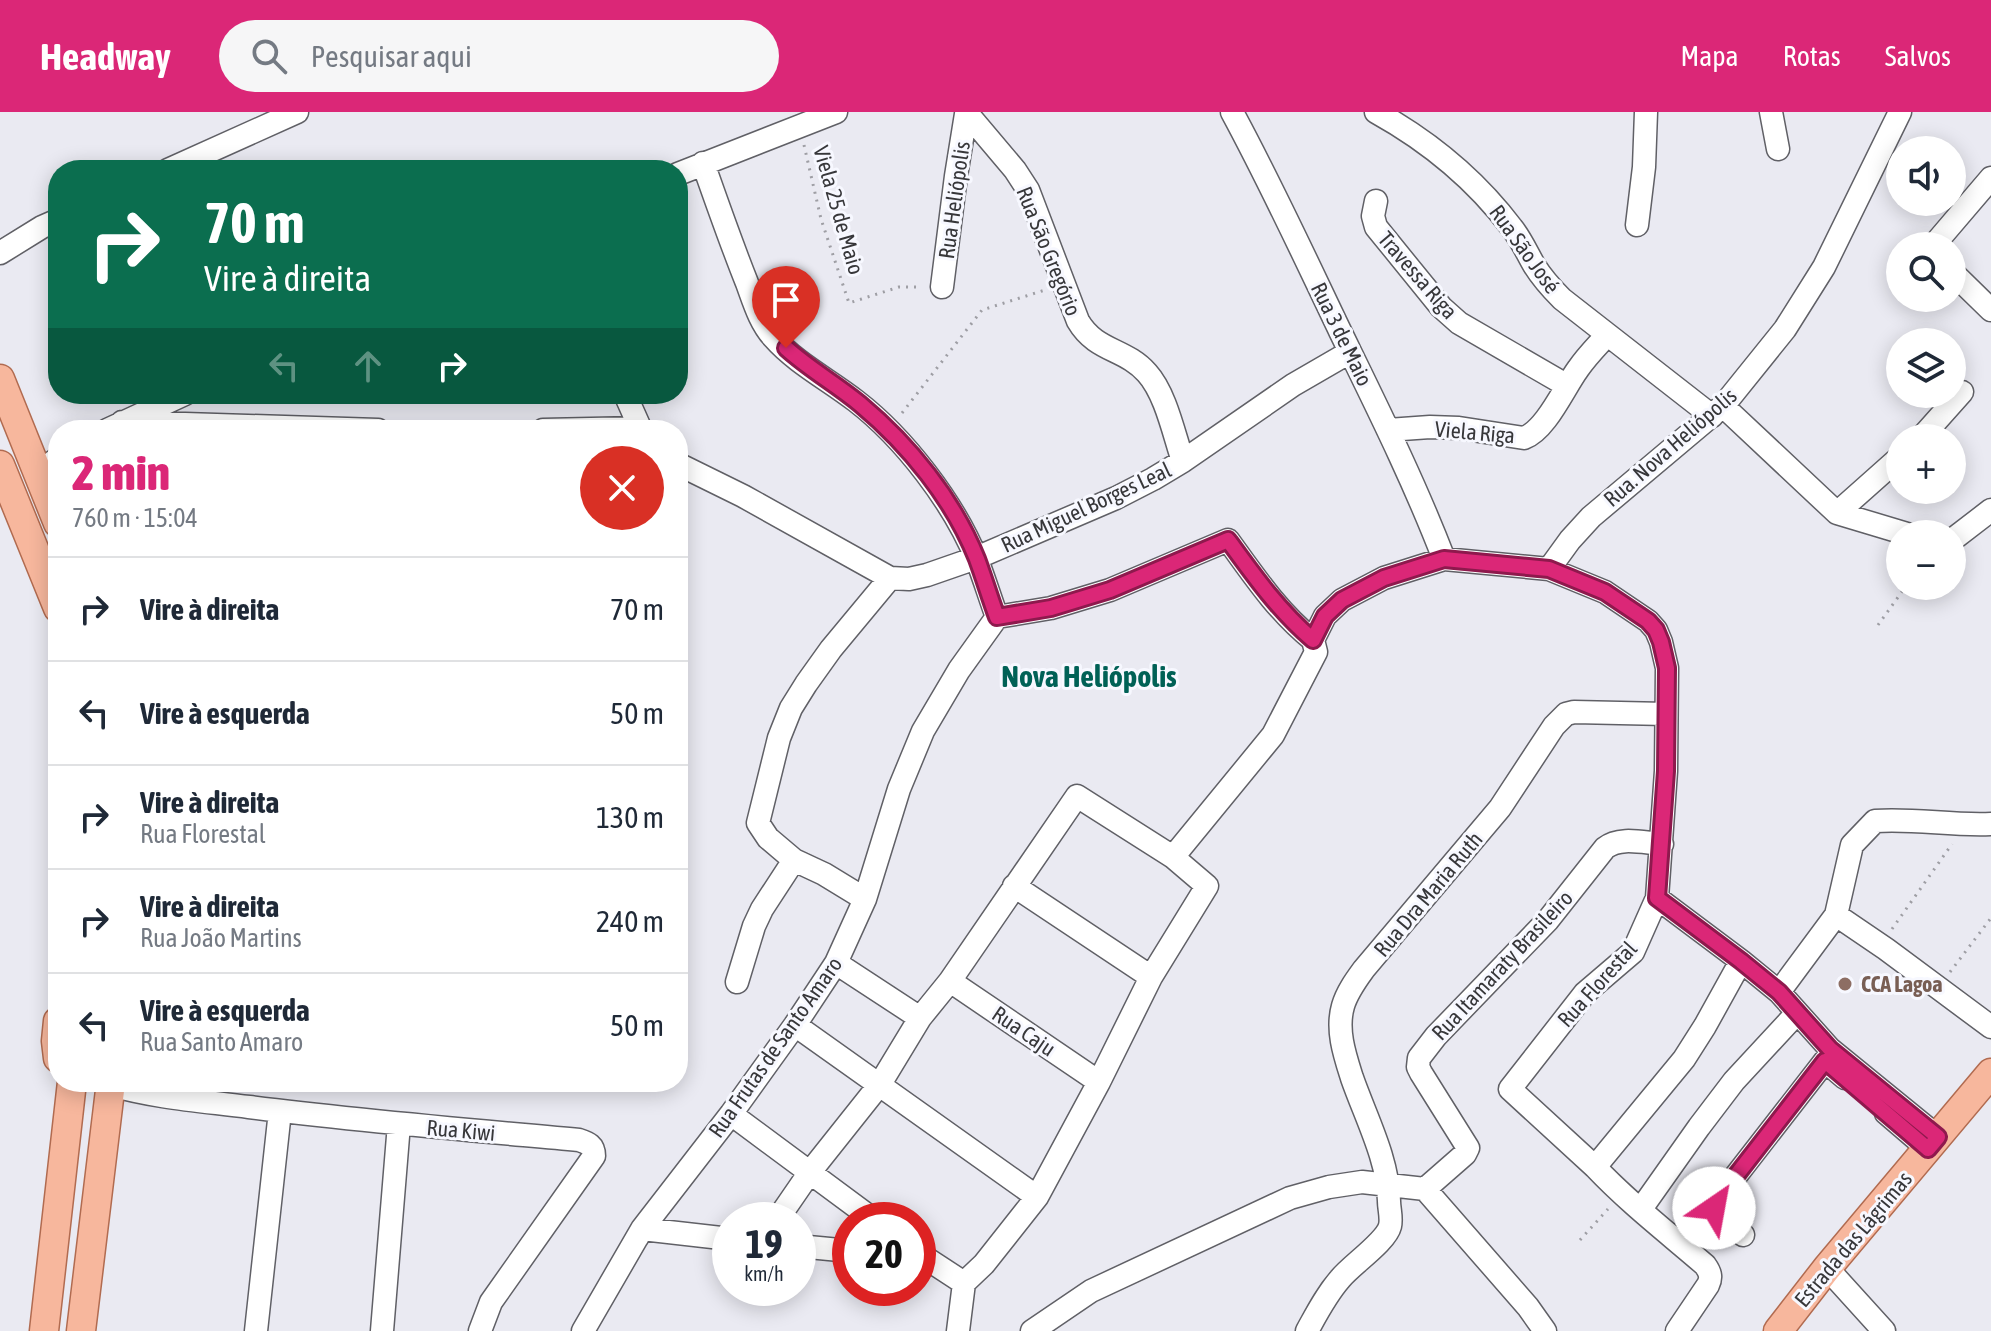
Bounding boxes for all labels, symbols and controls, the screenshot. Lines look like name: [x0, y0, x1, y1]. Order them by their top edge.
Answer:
search box: [219, 20, 779, 92]
icon: search: [247, 34, 291, 78]
text: Headway: [40, 35, 171, 78]
text: Pesquisar aqui: [311, 39, 472, 73]
text: Mapa: [1681, 40, 1739, 72]
text: Rotas: [1783, 40, 1841, 72]
text: Salvos: [1885, 40, 1951, 72]
map controls: [1886, 136, 1966, 600]
button: sound: [1886, 136, 1966, 216]
street label: Rua Heliópolis: [933, 139, 975, 260]
street label: Viela 25 de Maio: [808, 143, 870, 277]
street label: Rua São Gregório: [1011, 183, 1087, 319]
text: 70 m: [204, 191, 305, 255]
icon: right: [72, 192, 176, 296]
street label: Rua São José: [1484, 200, 1566, 298]
street label: Travessa Riga: [1373, 226, 1463, 324]
button: search: [1886, 232, 1966, 312]
text: Vire à direita: [204, 257, 371, 299]
pin: [752, 266, 820, 348]
icon: arrive: [764, 278, 808, 322]
street label: Rua 3 de Maio: [1306, 278, 1378, 390]
button: layers: [1886, 328, 1966, 408]
icon: left: [262, 344, 306, 388]
icon: ahead: [346, 344, 390, 388]
icon: right: [430, 344, 474, 388]
street label: Rua. Nova Heliópolis: [1598, 382, 1742, 512]
street label: Viela Riga: [1434, 416, 1516, 448]
button: +: [1886, 424, 1966, 504]
text: 2 min: [72, 445, 170, 500]
button: close: [580, 446, 664, 530]
street label: Rua Miguel Borges Leal: [997, 456, 1175, 558]
text: 760 m · 15:04: [72, 503, 198, 533]
button: −: [1886, 520, 1966, 600]
icon: right: [72, 587, 116, 631]
text: Vire à direita: [140, 592, 279, 626]
text: 70 m: [610, 592, 664, 626]
district label: Nova Heliópolis: [1001, 659, 1177, 693]
icon: left: [72, 691, 116, 735]
text: Vire à esquerda: [140, 696, 310, 730]
text: 50 m: [610, 696, 664, 730]
text: Vire à direita: [140, 785, 279, 819]
icon: right: [72, 795, 116, 839]
text: 130 m: [596, 800, 664, 834]
text: Rua Florestal: [140, 819, 266, 849]
street label: Rua Dra Maria Ruth: [1368, 826, 1488, 962]
street label: Rua Itamaraty Brasileiro: [1426, 885, 1578, 1045]
text: Vire à direita: [140, 889, 279, 923]
icon: right: [72, 899, 116, 943]
text: 240 m: [596, 904, 664, 938]
text: Rua João Martins: [140, 923, 302, 953]
street label: Rua Florestal: [1552, 936, 1642, 1032]
street label: Rua Frutas de Santo Amaro: [703, 952, 847, 1142]
place label: CCA Lagoa: [1861, 971, 1943, 997]
marker: CCA Lagoa: [1836, 975, 1854, 993]
text: Vire à esquerda: [140, 993, 310, 1027]
street label: Rua Caju: [987, 1000, 1061, 1062]
icon: left: [72, 1003, 116, 1047]
text: 50 m: [610, 1008, 664, 1042]
text: Rua Santo Amaro: [140, 1027, 303, 1057]
street label: Rua Kiwi: [426, 1114, 496, 1146]
position arrow: [1672, 1166, 1756, 1250]
street label: Estrada das Lágrimas: [1789, 1166, 1917, 1312]
speed limit sign: 20: [832, 1202, 936, 1306]
text: 19: [745, 1221, 783, 1266]
text: km/h: [744, 1262, 784, 1285]

